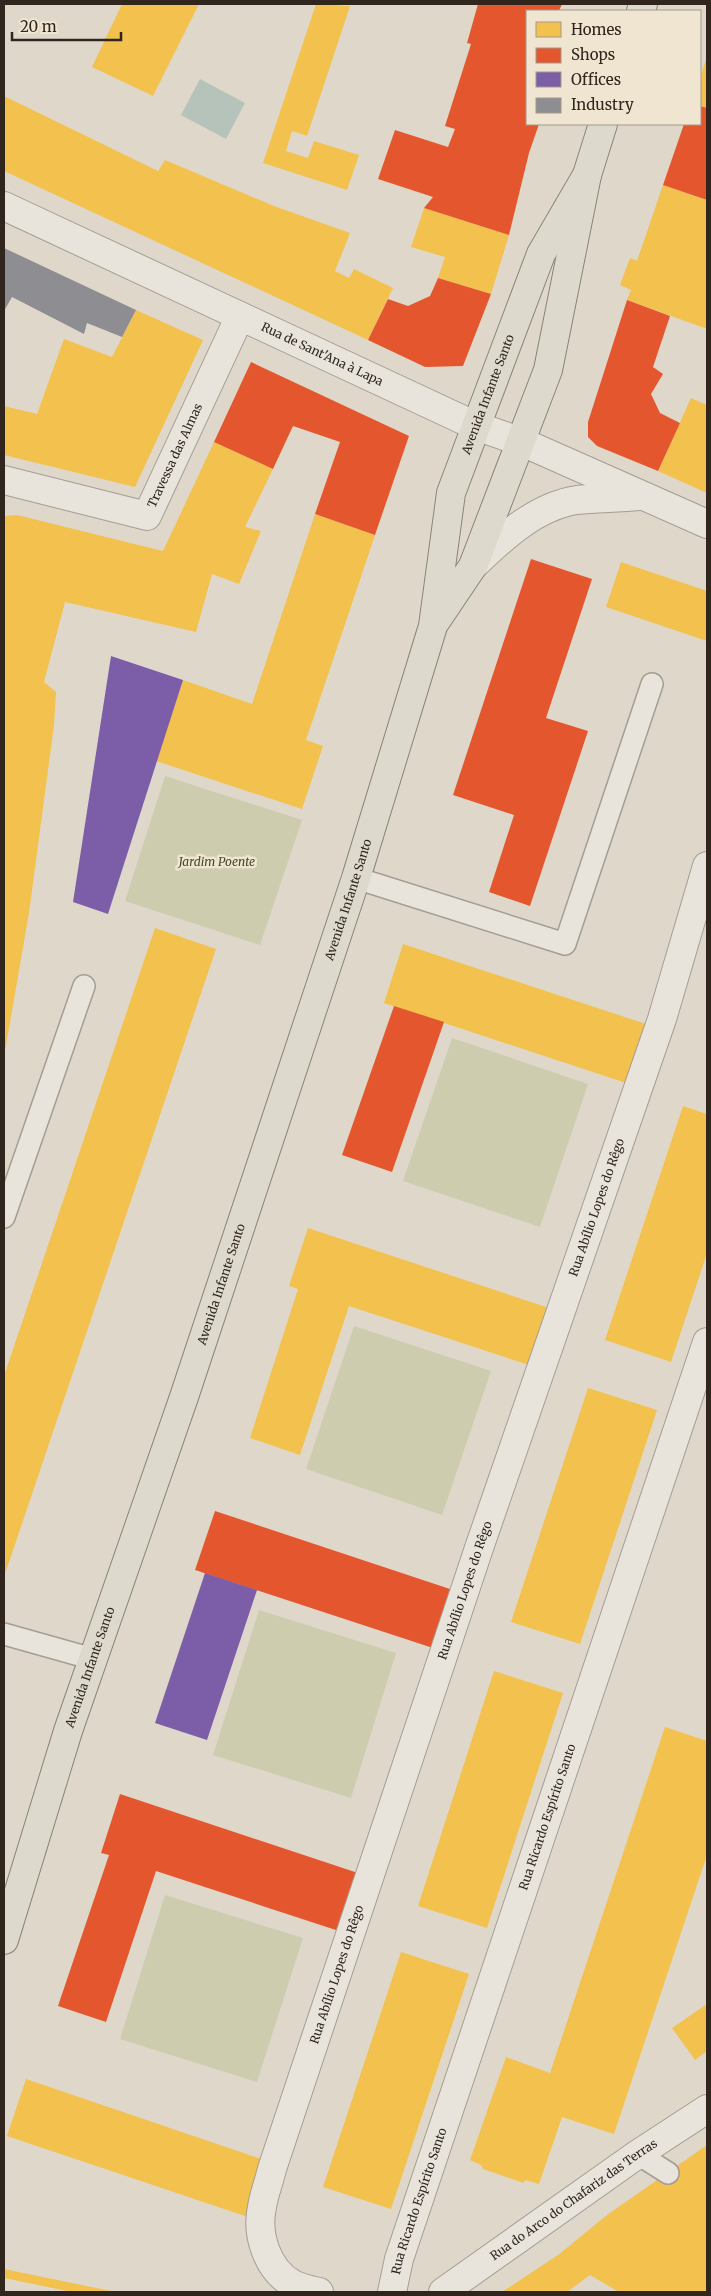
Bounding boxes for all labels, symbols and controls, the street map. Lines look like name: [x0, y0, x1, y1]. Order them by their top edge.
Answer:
scale bar: [12, 10, 121, 42]
legend: [526, 10, 701, 125]
text: 20 m: [20, 17, 57, 36]
text: Homes: [571, 20, 622, 39]
text: Shops: [571, 45, 615, 64]
text: Offices: [571, 70, 621, 89]
text: Industry: [571, 95, 634, 114]
street label: Rua de Sant'Ana à Lapa: [259, 319, 386, 389]
street label: Avenida Infante Santo: [458, 332, 517, 457]
street label: Travessa das Almas: [144, 401, 205, 510]
street label: Avenida Infante Santo: [321, 837, 375, 963]
park label: Jardim Poente: [177, 854, 255, 869]
street label: Rua Abílio Lopes do Rêgo: [566, 1136, 627, 1278]
street label: Avenida Infante Santo: [194, 1221, 248, 1348]
street label: Rua Abílio Lopes do Rêgo: [434, 1519, 495, 1661]
street label: Avenida Infante Santo: [61, 1605, 118, 1730]
street label: Rua Ricardo Espírito Santo: [515, 1742, 578, 1892]
street label: Rua Abílio Lopes do Rêgo: [306, 1903, 366, 2046]
street label: Rua Ricardo Espírito Santo: [388, 2126, 450, 2276]
street label: Rua do Arco do Chafariz das Terras: [487, 2136, 660, 2263]

